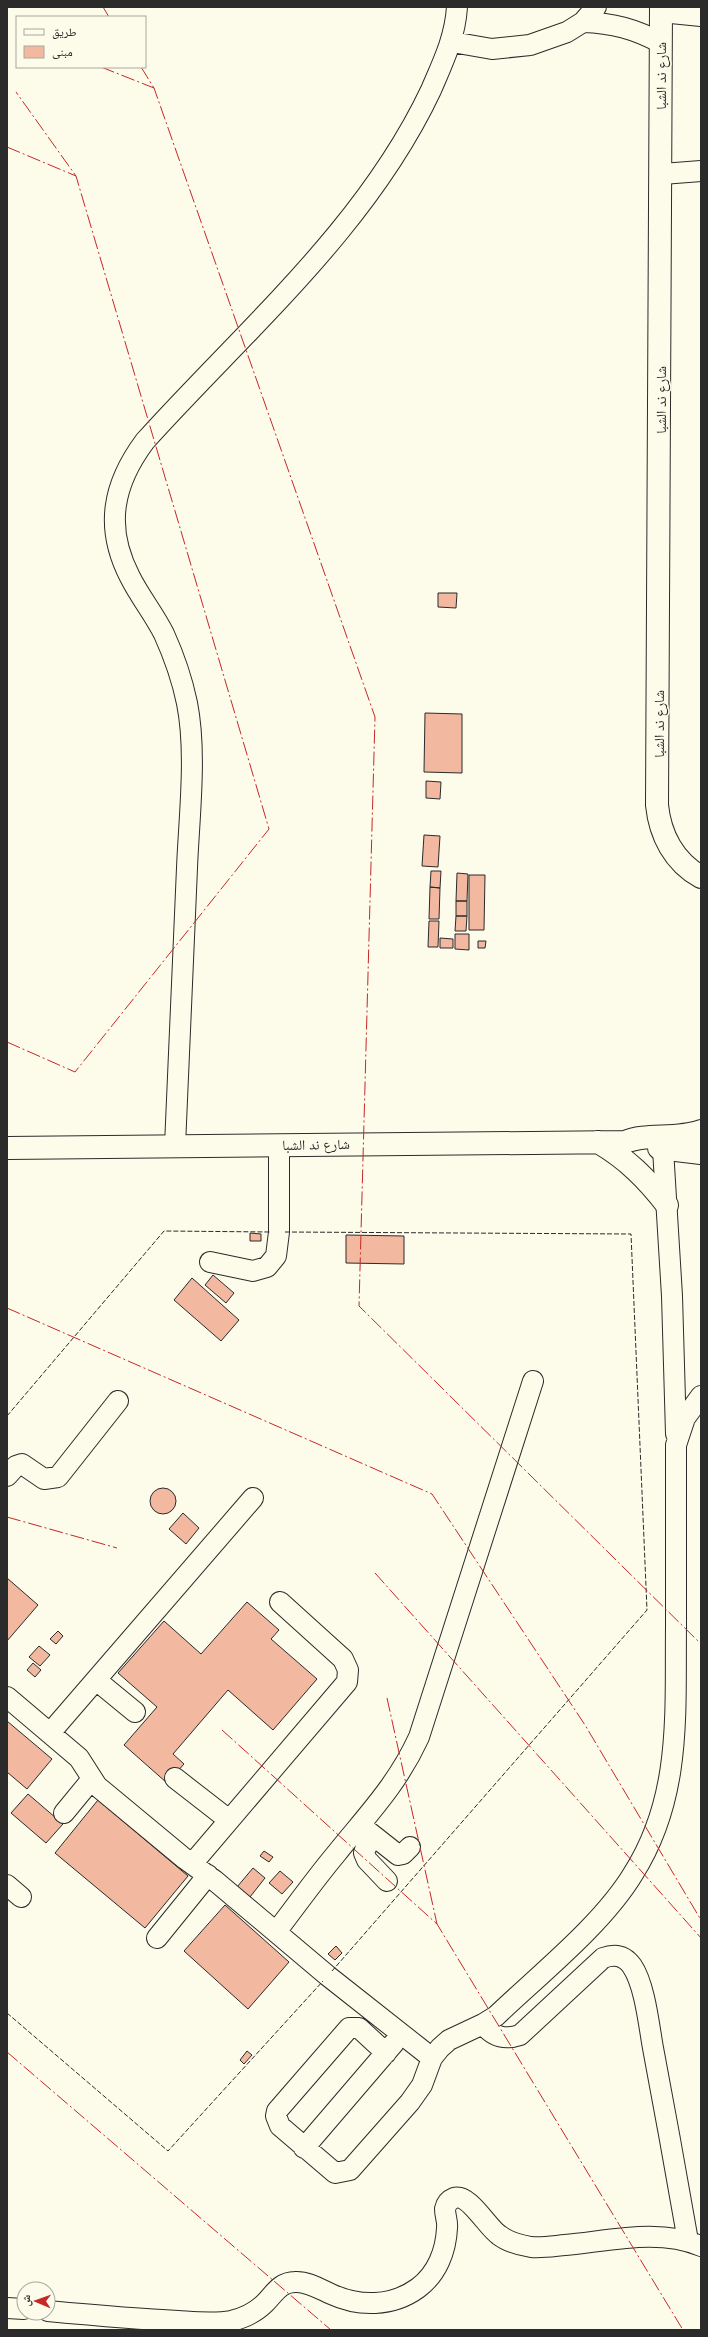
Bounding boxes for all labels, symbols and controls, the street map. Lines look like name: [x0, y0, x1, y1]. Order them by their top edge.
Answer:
legend: [16, 16, 146, 68]
text: طريق: [52, 25, 77, 39]
street label: شارع ند الشبا: [653, 42, 671, 110]
text: مبنى: [52, 45, 73, 59]
street label: شارع ند الشبا: [653, 366, 671, 434]
street label: شارع ند الشبا: [651, 690, 669, 758]
street label: شارع ند الشبا: [282, 1136, 350, 1155]
north arrow: [16, 2281, 56, 2321]
text: ش: [20, 2294, 34, 2307]

